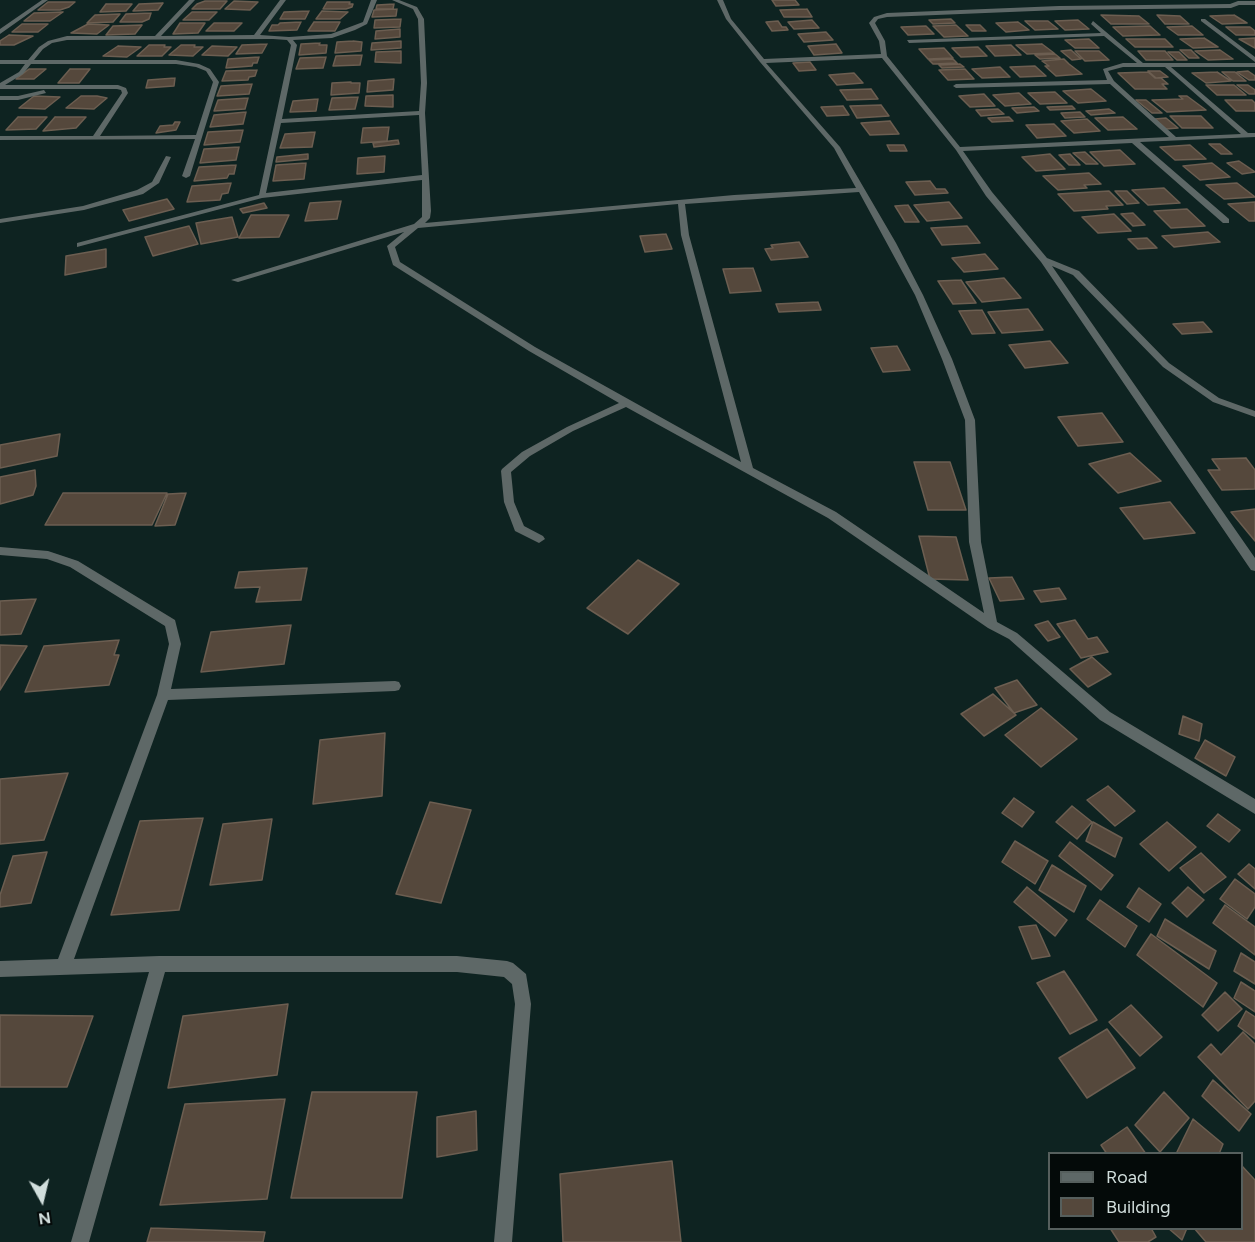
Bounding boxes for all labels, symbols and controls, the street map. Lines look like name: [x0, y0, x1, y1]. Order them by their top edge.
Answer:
legend: [1048, 1152, 1243, 1230]
text: Road: [1106, 1166, 1147, 1188]
north arrow: [12, 1170, 72, 1230]
text: Building: [1106, 1196, 1171, 1218]
text: N: [37, 1208, 52, 1229]

